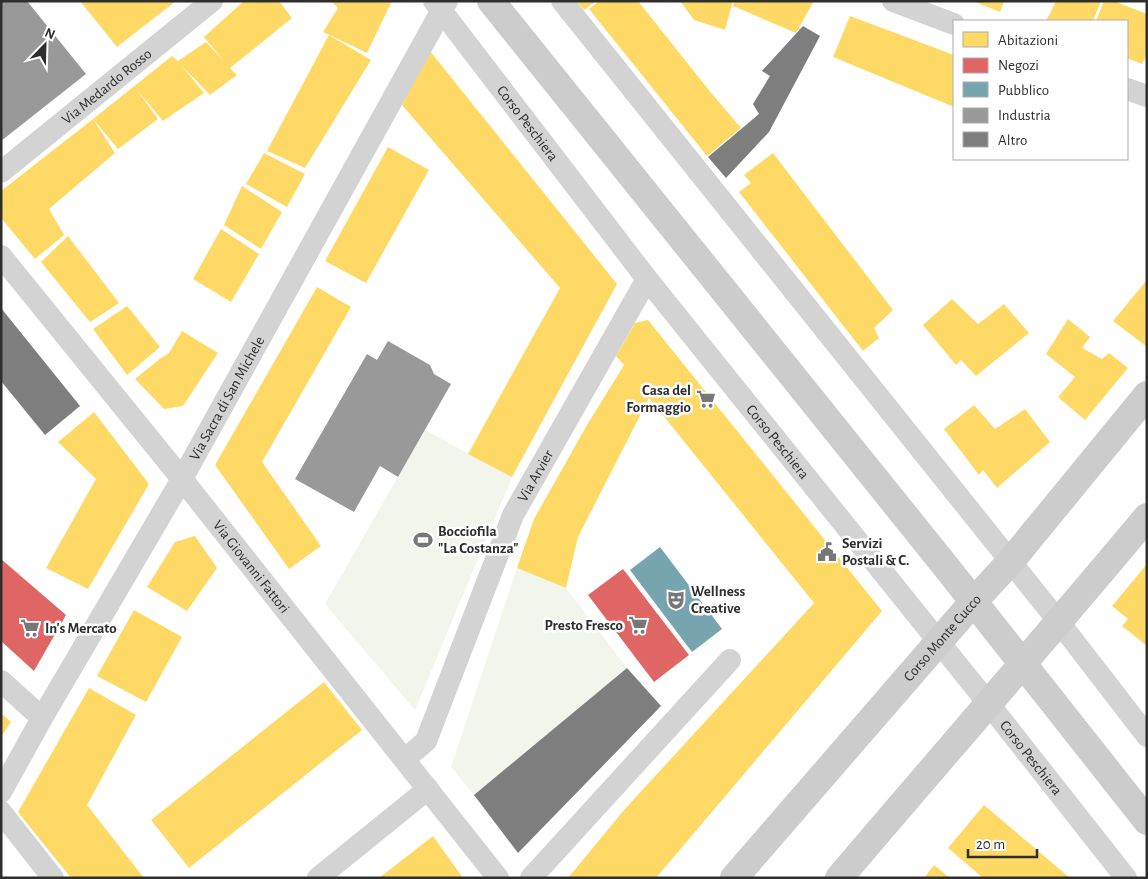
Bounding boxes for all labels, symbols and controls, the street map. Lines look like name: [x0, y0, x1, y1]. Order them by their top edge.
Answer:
north arrow: [20, 20, 70, 70]
legend: [953, 20, 1128, 160]
text: N: [42, 26, 57, 42]
text: Abitazioni: [998, 33, 1058, 48]
street label: Via Medardo Rosso: [59, 46, 155, 127]
text: Negozi: [998, 58, 1039, 73]
street label: Corso Peschiera: [494, 83, 561, 164]
text: Pubblico: [998, 83, 1049, 98]
text: Industria: [998, 108, 1051, 123]
text: Altro: [998, 133, 1027, 148]
street label: Via Sacra di San Michele: [187, 334, 268, 463]
place label: Casa del Formaggio: [626, 383, 691, 415]
supermarket icon: Casa del Formaggio: [695, 388, 717, 410]
street label: Corso Peschiera: [743, 402, 812, 482]
street label: Via Arvier: [515, 447, 556, 504]
street label: Via Giovanni Fattori: [210, 518, 292, 616]
place label: Bocciofila "La Costanza": [438, 524, 519, 556]
sports icon: Bocciofila "La Costanza": [412, 529, 434, 551]
place label: Servizi Postali & C.: [842, 536, 910, 568]
public building icon: Servizi Postali & C.: [816, 541, 838, 563]
place label: Wellness Creative: [691, 584, 746, 616]
theatre icon: Wellness Creative: [665, 589, 687, 611]
street label: Corso Monte Cucco: [901, 592, 984, 684]
supermarket icon: Presto Fresco: [627, 614, 649, 636]
supermarket icon: In's Mercato: [19, 617, 41, 639]
place label: Presto Fresco: [544, 618, 623, 633]
place label: In's Mercato: [45, 621, 117, 636]
street label: Corso Peschiera: [997, 718, 1065, 798]
scale bar: [968, 826, 1037, 858]
text: 20 m: [976, 837, 1005, 852]

